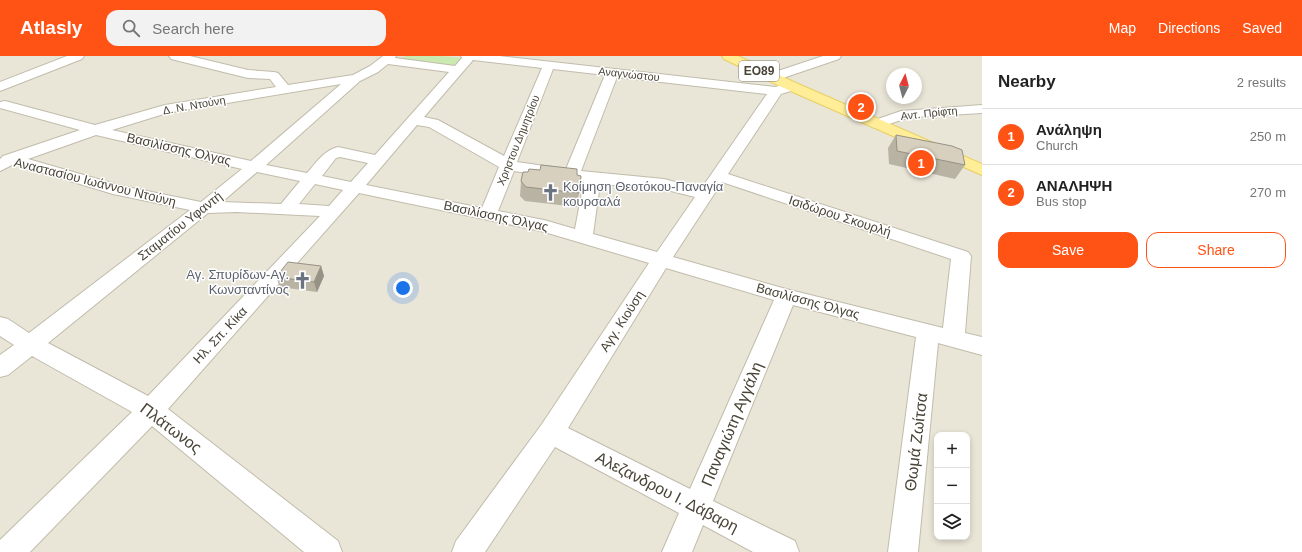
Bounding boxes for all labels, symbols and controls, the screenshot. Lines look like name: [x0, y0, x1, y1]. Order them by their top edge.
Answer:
search box: [106, 10, 386, 46]
text: Atlasly: [20, 17, 82, 38]
icon: search: [120, 17, 142, 39]
text: Search here: [152, 20, 234, 37]
text: Map: [1109, 20, 1136, 36]
text: Directions: [1158, 20, 1220, 36]
text: Saved: [1242, 20, 1282, 36]
road number: ΕΟ89: [739, 61, 779, 81]
street label: Αναγνώστου: [598, 65, 660, 83]
north arrow: [886, 68, 922, 104]
text: Nearby: [998, 72, 1056, 91]
text: 2 results: [1237, 75, 1286, 90]
pin: 2: [848, 92, 874, 122]
street label: Χρηστου Δημητρίου: [494, 93, 542, 187]
street label: Δ. Ν. Ντούνη: [162, 94, 226, 116]
street label: Αντ. Πρίφτη: [900, 104, 958, 122]
text: Ανάληψη: [1036, 121, 1102, 138]
text: 1: [1007, 129, 1015, 144]
text: 250 m: [1250, 129, 1286, 144]
street label: Βασιλίσσης Όλγας: [125, 130, 233, 168]
text: Church: [1036, 138, 1078, 153]
pin: 1: [908, 148, 934, 178]
street label: Αναστασίου Ιωάννου Ντούνη: [12, 155, 178, 209]
text: ΑΝΑΛΗΨΗ: [1036, 177, 1112, 194]
place label: Κοίμηση Θεοτόκου-Παναγία κουρσαλά: [563, 179, 724, 209]
church icon: Κοίμηση Θεοτόκου-Παναγία κουρσαλά: [540, 183, 560, 203]
text: 2: [1007, 185, 1015, 200]
text: 270 m: [1250, 185, 1286, 200]
street label: Σταματίου Υφαντή: [135, 188, 225, 264]
street label: Ισιδώρου Σκουρλή: [787, 192, 893, 240]
text: Bus stop: [1036, 194, 1087, 209]
street label: Βασιλίσσης Όλγας: [442, 198, 550, 234]
button: Save: [998, 232, 1138, 268]
button: Share: [1146, 232, 1286, 268]
place label: Αγ. Σπυρίδων-Αγ. Κωνσταντίνος: [186, 267, 289, 297]
church icon: Αγ. Σπυρίδων-Αγ. Κωνσταντίνος: [292, 271, 312, 291]
your location: [393, 278, 413, 298]
street label: Βασιλίσσης Όλγας: [755, 280, 861, 322]
street label: Αγγ. Κιούση: [597, 288, 647, 354]
street label: Ηλ. Σπ. Κίκα: [190, 303, 250, 366]
street label: Παναγιώτη Αγγάλη: [698, 359, 766, 489]
street label: Θωμά Ζωίτσα: [902, 392, 930, 492]
street label: Πλάτωνος: [137, 400, 205, 457]
map controls: [934, 432, 970, 540]
button: +: [934, 432, 970, 468]
street label: Αλεζανδρου Ι. Δάβαρη: [592, 449, 741, 536]
button: −: [934, 468, 970, 504]
button: layers: [934, 504, 970, 540]

